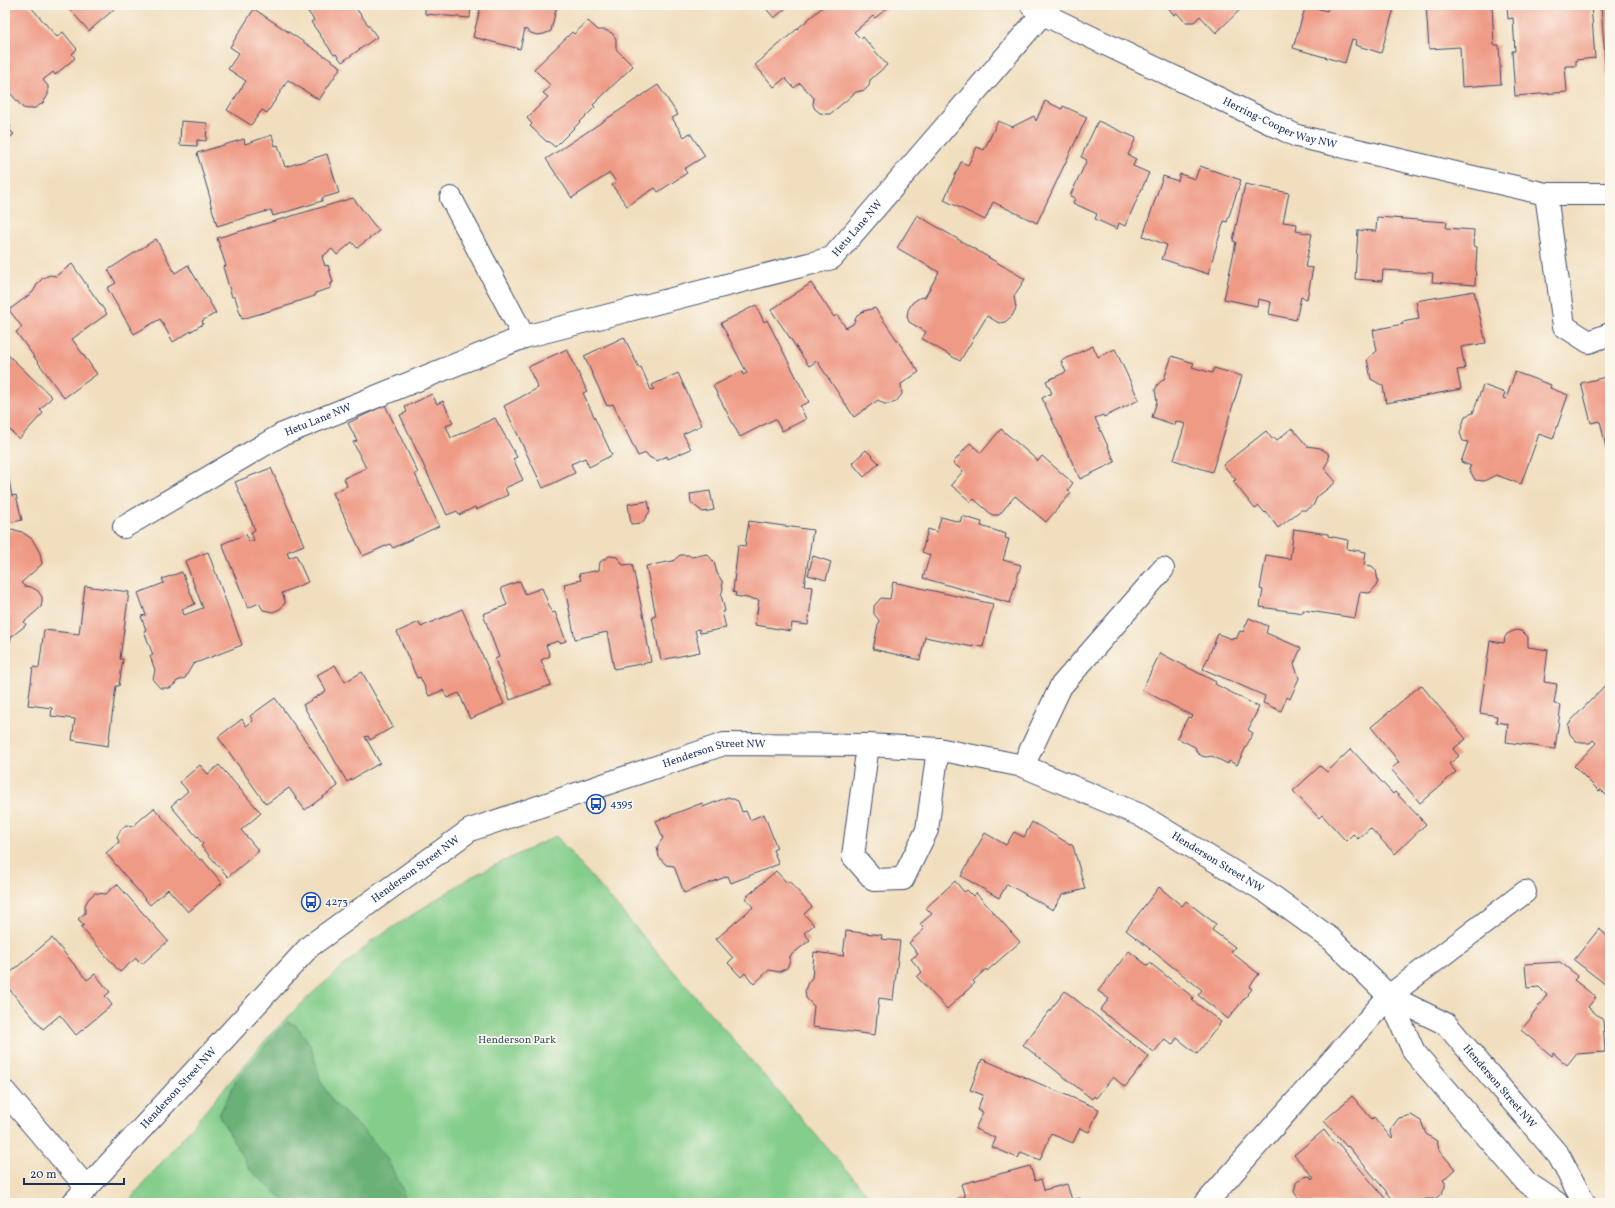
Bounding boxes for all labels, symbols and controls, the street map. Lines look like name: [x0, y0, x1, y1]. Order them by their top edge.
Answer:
street label: Herring-Cooper Way NW: [1220, 94, 1338, 153]
street label: Hetu Lane NW: [829, 197, 886, 260]
street label: Hetu Lane NW: [283, 400, 354, 440]
street label: Henderson Street NW: [661, 736, 766, 772]
bus stop icon: 4395: [585, 793, 607, 815]
place label: 4395: [610, 797, 632, 812]
street label: Henderson Street NW: [1169, 828, 1267, 896]
street label: Henderson Street NW: [368, 832, 463, 907]
bus stop icon: 4273: [300, 891, 322, 913]
place label: 4273: [325, 895, 348, 910]
park label: Henderson Park: [478, 1033, 556, 1048]
street label: Henderson Street NW: [1459, 1041, 1540, 1132]
street label: Henderson Street NW: [137, 1044, 220, 1132]
scale bar: [24, 1160, 124, 1186]
text: 20 m: [30, 1167, 57, 1183]

